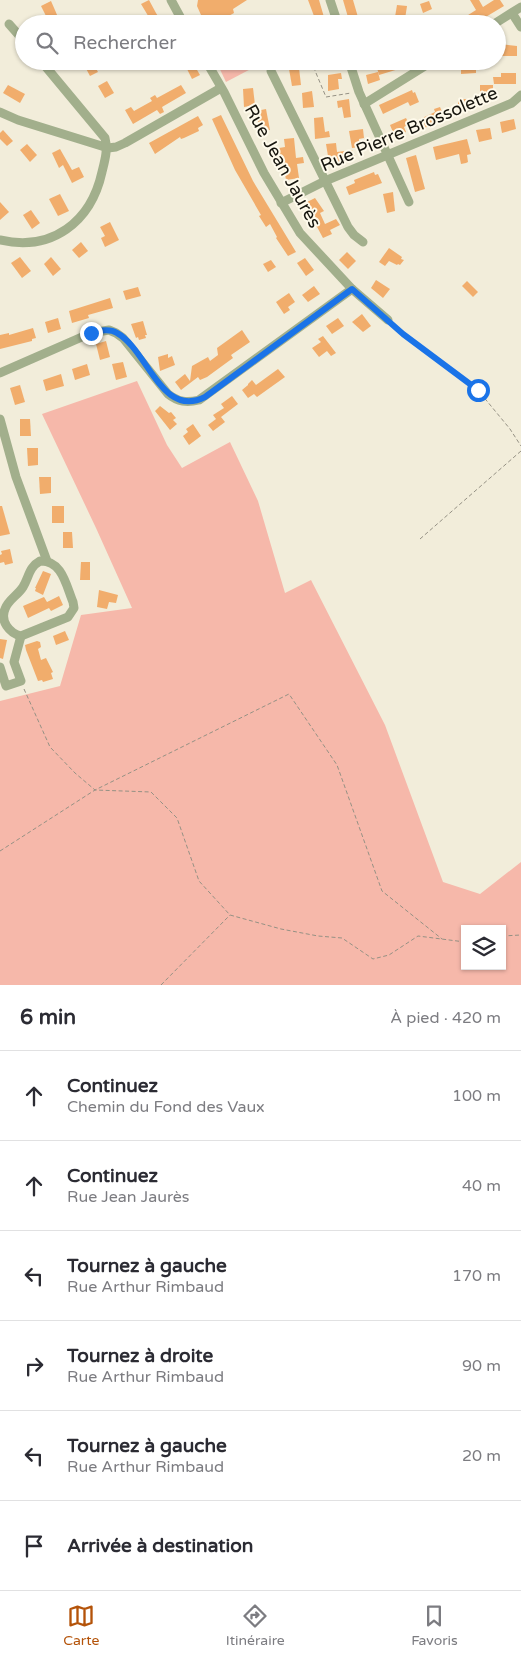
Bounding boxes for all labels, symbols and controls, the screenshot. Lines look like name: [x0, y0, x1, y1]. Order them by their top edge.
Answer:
search box: [15, 15, 506, 70]
icon: search: [33, 29, 61, 57]
text: Rechercher: [73, 32, 176, 54]
street label: Rue Pierre Brossolette: [317, 82, 501, 176]
street label: Rue Jean Jaurès: [240, 100, 326, 232]
route end: [80, 322, 103, 345]
route start: [467, 379, 490, 402]
map controls: [461, 925, 506, 970]
button: layers: [461, 925, 506, 970]
text: 6 min: [20, 1005, 76, 1030]
text: À pied · 420 m: [390, 1008, 501, 1028]
text: Continuez: [67, 1075, 158, 1097]
icon: ahead: [20, 1082, 48, 1110]
text: 100 m: [452, 1086, 501, 1106]
text: Chemin du Fond des Vaux: [67, 1097, 265, 1117]
text: Continuez: [67, 1165, 158, 1187]
icon: ahead: [20, 1172, 48, 1200]
text: 40 m: [462, 1176, 501, 1196]
text: Rue Jean Jaurès: [67, 1187, 190, 1207]
text: Tournez à gauche: [67, 1255, 227, 1277]
icon: left: [20, 1262, 48, 1290]
text: 170 m: [452, 1266, 501, 1286]
text: Rue Arthur Rimbaud: [67, 1277, 224, 1297]
text: Tournez à droite: [67, 1345, 213, 1367]
icon: right: [20, 1352, 48, 1380]
text: 90 m: [462, 1356, 501, 1376]
text: Rue Arthur Rimbaud: [67, 1367, 224, 1387]
text: Tournez à gauche: [67, 1435, 227, 1457]
icon: left: [20, 1442, 48, 1470]
text: 20 m: [462, 1446, 501, 1466]
text: Rue Arthur Rimbaud: [67, 1457, 224, 1477]
icon: arrive: [20, 1532, 48, 1560]
text: Arrivée à destination: [67, 1535, 253, 1557]
tab: Carte: [63, 1602, 99, 1649]
tab: Itinéraire: [226, 1602, 285, 1649]
tab: Favoris: [411, 1602, 458, 1649]

